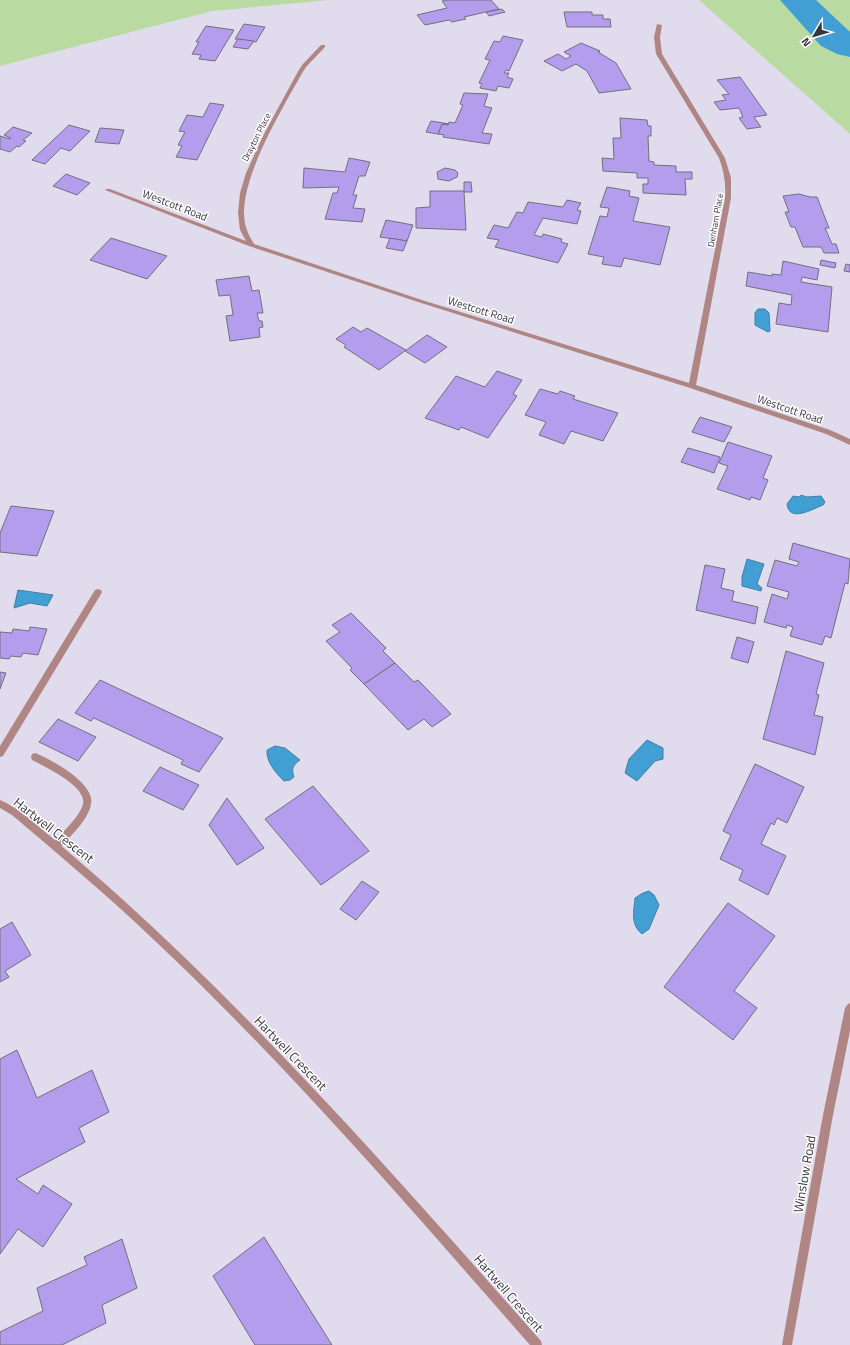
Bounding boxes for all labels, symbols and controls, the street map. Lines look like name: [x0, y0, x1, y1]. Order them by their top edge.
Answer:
north arrow: [794, 16, 834, 56]
text: N: [797, 34, 815, 50]
street label: Drayton Place: [238, 110, 274, 163]
street label: Westcott Road: [140, 185, 210, 225]
street label: Denham Place: [704, 192, 726, 248]
street label: Westcott Road: [446, 292, 516, 328]
street label: Westcott Road: [755, 390, 825, 428]
street label: Hartwell Crescent: [10, 792, 99, 868]
street label: Hartwell Crescent: [250, 1011, 332, 1095]
street label: Winslow Road: [787, 1134, 821, 1214]
street label: Hartwell Crescent: [470, 1250, 549, 1337]

